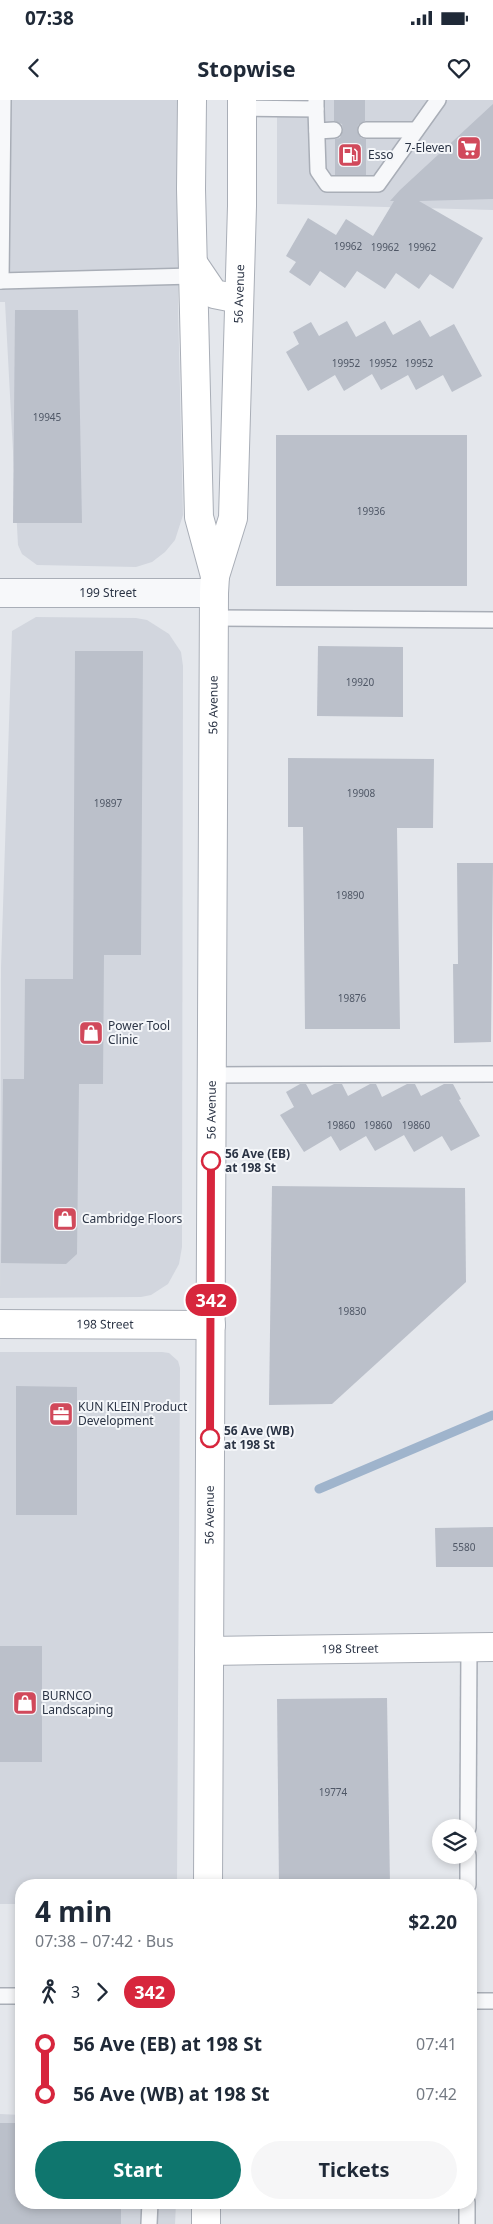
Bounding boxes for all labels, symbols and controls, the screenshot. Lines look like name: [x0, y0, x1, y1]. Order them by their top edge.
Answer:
text: 07:38: [25, 5, 74, 31]
text: Stopwise: [197, 53, 296, 83]
icon: back: [20, 54, 48, 82]
icon: heart: [445, 54, 473, 82]
supermarket icon: 7-Eleven: [456, 135, 482, 161]
place label: 7-Eleven: [405, 139, 452, 156]
fuel station icon: Esso: [337, 142, 363, 168]
place label: Esso: [368, 146, 393, 163]
house number: 19962: [334, 239, 363, 253]
house number: 19962: [371, 240, 400, 254]
house number: 19962: [408, 240, 437, 254]
street label: 56 Avenue: [230, 264, 248, 324]
house number: 19952: [332, 356, 361, 370]
house number: 19952: [369, 356, 398, 370]
house number: 19952: [405, 356, 434, 370]
house number: 19945: [33, 410, 62, 424]
house number: 19936: [357, 504, 386, 518]
street label: 199 Street: [79, 584, 137, 601]
street label: 56 Avenue: [204, 675, 222, 735]
house number: 19920: [346, 675, 375, 689]
house number: 19908: [347, 786, 376, 800]
house number: 19897: [94, 796, 123, 810]
house number: 19890: [336, 888, 365, 902]
house number: 19876: [338, 991, 367, 1005]
place label: Power Tool Clinic: [108, 1017, 170, 1048]
shop icon: Power Tool Clinic: [78, 1020, 104, 1046]
street label: 56 Avenue: [202, 1080, 220, 1140]
house number: 19860: [327, 1118, 356, 1132]
house number: 19860: [364, 1118, 393, 1132]
house number: 19860: [402, 1118, 431, 1132]
place label: 56 Ave (EB) at 198 St: [225, 1145, 290, 1176]
marker: 56 Ave (EB) at 198 St: [201, 1151, 221, 1171]
shop icon: Cambridge Floors: [52, 1206, 78, 1232]
place label: Cambridge Floors: [82, 1210, 182, 1227]
line badge: 342: [182, 1284, 240, 1316]
text: 342: [196, 1288, 226, 1312]
house number: 19830: [338, 1304, 367, 1318]
street label: 198 Street: [76, 1315, 134, 1333]
place label: KUN KLEIN Product Development: [78, 1398, 188, 1429]
office icon: KUN KLEIN Product Development: [48, 1401, 74, 1427]
place label: 56 Ave (WB) at 198 St: [224, 1422, 294, 1453]
marker: 56 Ave (WB) at 198 St: [200, 1428, 220, 1448]
street label: 56 Avenue: [201, 1485, 218, 1545]
house number: 5580: [453, 1540, 476, 1554]
street label: 198 Street: [321, 1640, 379, 1657]
place label: BURNCO Landscaping: [42, 1687, 113, 1718]
shop icon: BURNCO Landscaping: [12, 1690, 38, 1716]
house number: 19774: [319, 1785, 348, 1799]
map controls: [432, 1819, 477, 1864]
button: layers: [432, 1819, 477, 1864]
text: 4 min: [35, 1892, 112, 1930]
text: $2.20: [408, 1909, 457, 1935]
text: 07:38 – 07:42 · Bus: [35, 1930, 174, 1952]
icon: walk: [35, 1978, 63, 2006]
icon: forward: [88, 1978, 116, 2006]
text: 342: [134, 1980, 165, 2004]
text: 3: [71, 1981, 80, 2003]
text: 56 Ave (EB) at 198 St: [73, 2031, 262, 2057]
text: 07:41: [416, 2033, 457, 2055]
text: 56 Ave (WB) at 198 St: [73, 2081, 270, 2107]
text: 07:42: [416, 2083, 457, 2105]
button: Start: [35, 2141, 241, 2199]
button: Tickets: [251, 2141, 457, 2199]

